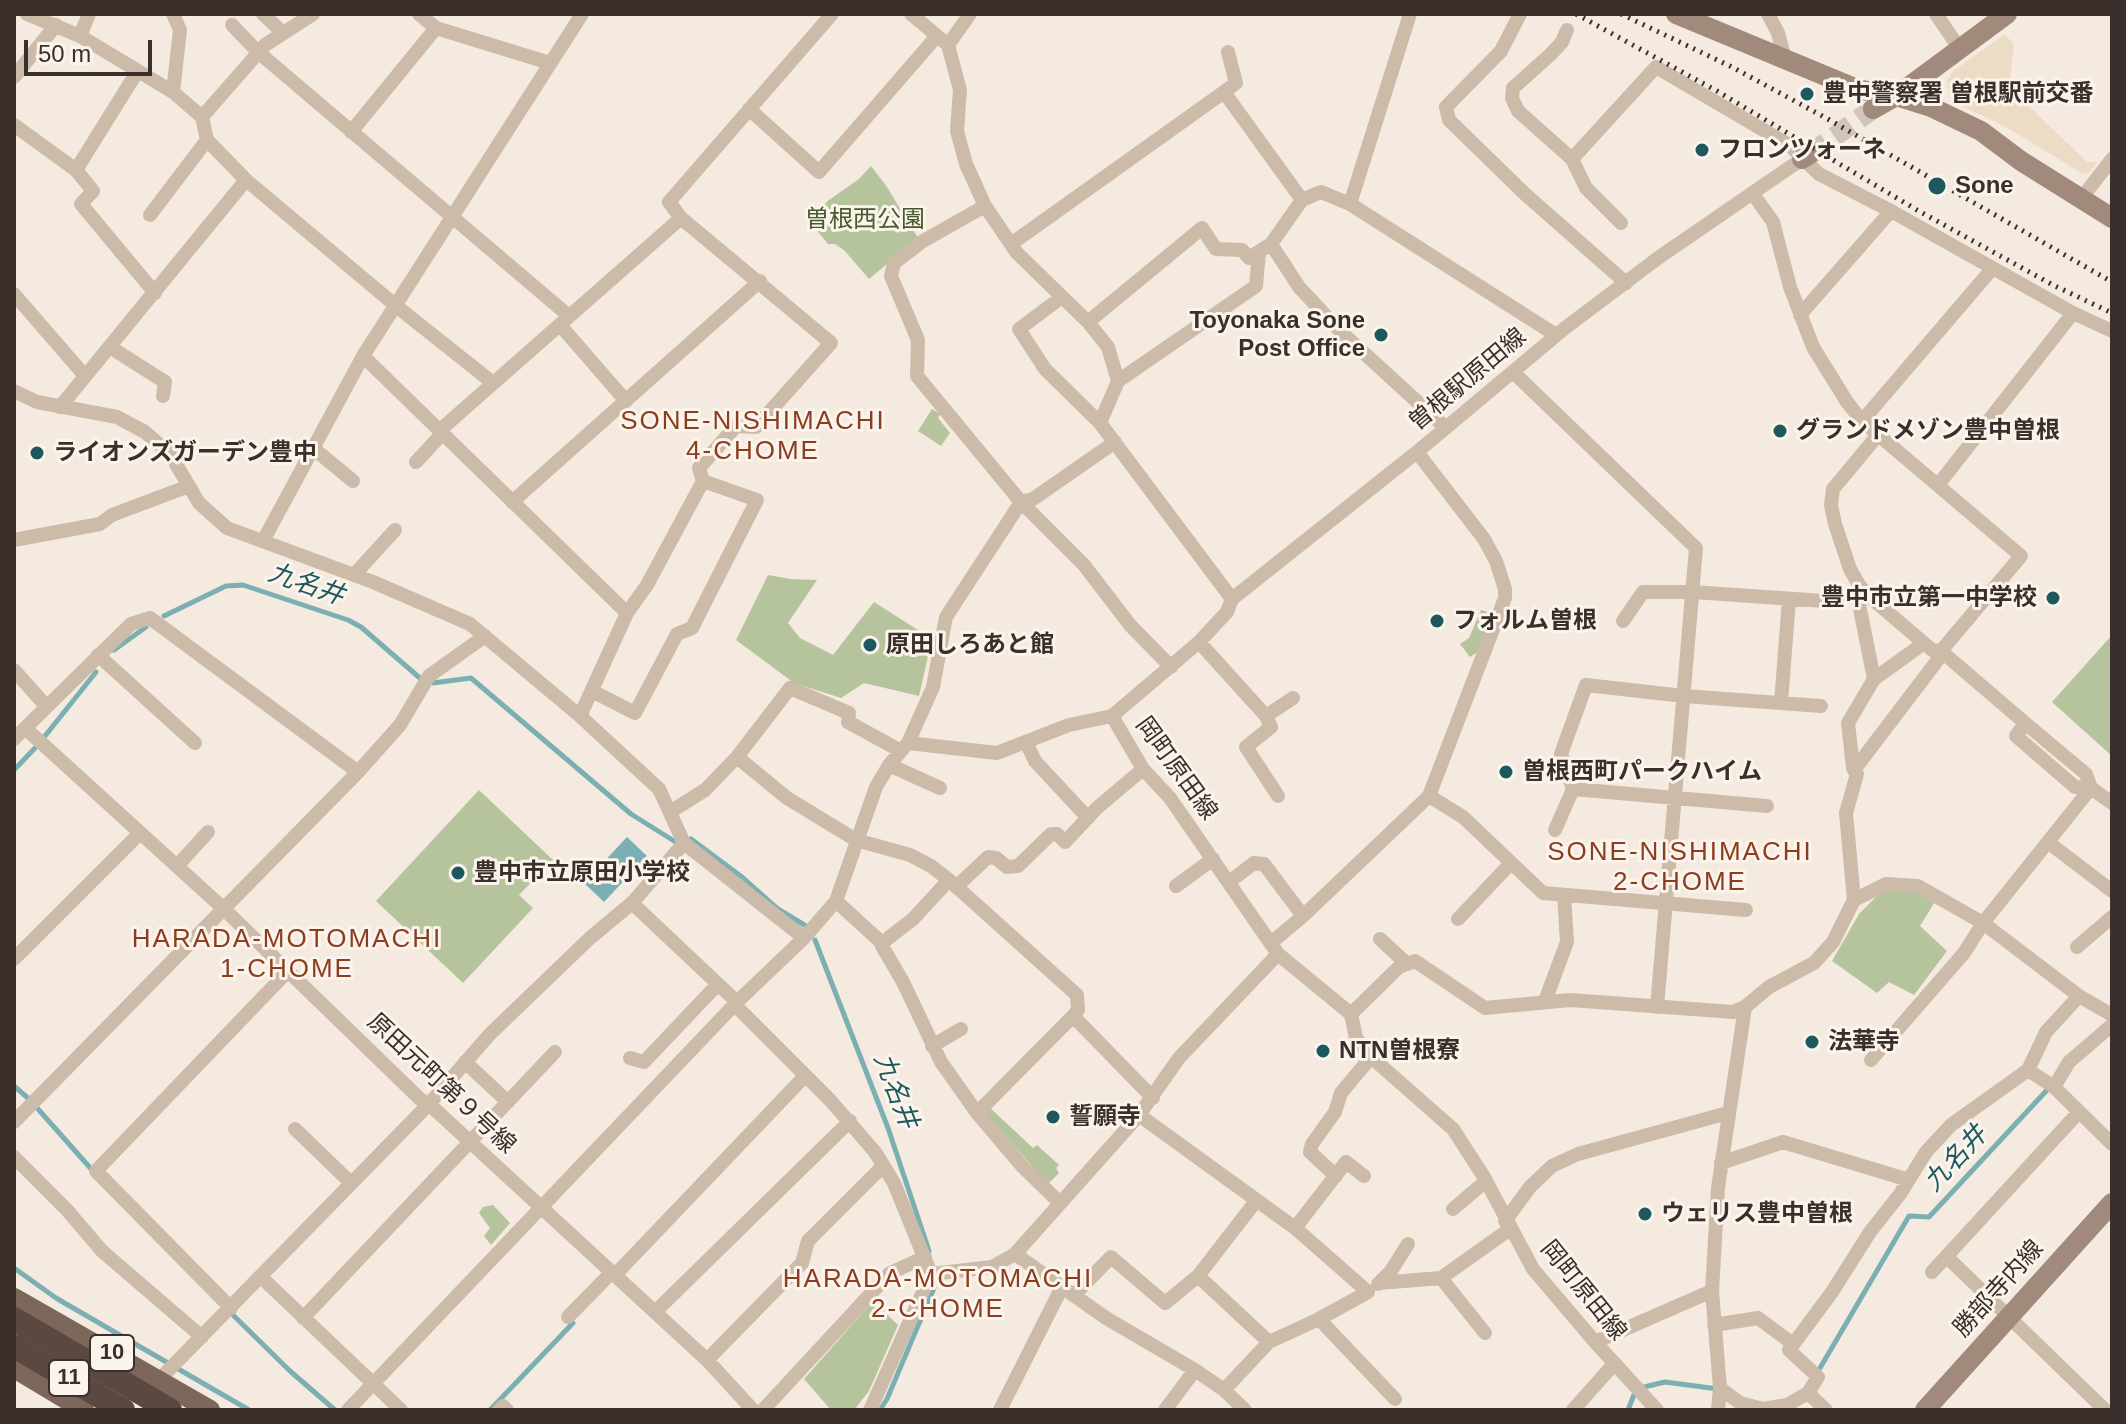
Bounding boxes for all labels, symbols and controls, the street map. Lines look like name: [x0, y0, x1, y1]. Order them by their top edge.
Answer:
scale bar: [28, 24, 156, 74]
text: 50 m: [38, 40, 91, 67]
place label: 豊中警察署 曽根駅前交番: [1823, 80, 2094, 108]
marker: 豊中警察署 曽根駅前交番: [1798, 85, 1816, 103]
place label: フロンツォーネ: [1718, 136, 1886, 164]
marker: フロンツォーネ: [1693, 141, 1711, 159]
place label: Sone: [1955, 172, 2014, 200]
marker: Sone: [1926, 175, 1948, 197]
park label: 曽根西公園: [805, 206, 925, 234]
place label: Toyonaka Sone Post Office: [1189, 307, 1365, 363]
street label: 曽根駅原田線: [1404, 323, 1532, 437]
marker: Toyonaka Sone Post Office: [1372, 326, 1390, 344]
district label: SONE-NISHIMACHI 4-CHOME: [620, 406, 886, 468]
place label: グランドメゾン豊中曽根: [1796, 417, 2060, 445]
marker: グランドメゾン豊中曽根: [1771, 422, 1789, 440]
place label: ライオンズガーデン豊中: [53, 439, 317, 467]
marker: ライオンズガーデン豊中: [28, 444, 46, 462]
water label: 九名井: [264, 558, 348, 612]
place label: 豊中市立第一中学校: [1821, 584, 2037, 612]
marker: 豊中市立第一中学校: [2044, 589, 2062, 607]
place label: フォルム曽根: [1453, 607, 1597, 635]
marker: フォルム曽根: [1428, 612, 1446, 630]
place label: 原田しろあと館: [886, 631, 1054, 659]
marker: 原田しろあと館: [861, 636, 879, 654]
street label: 岡町原田線: [1129, 712, 1223, 826]
place label: 曽根西町パークハイム: [1522, 758, 1762, 786]
marker: 曽根西町パークハイム: [1497, 763, 1515, 781]
district label: SONE-NISHIMACHI 2-CHOME: [1547, 837, 1813, 898]
place label: 豊中市立原田小学校: [474, 859, 690, 887]
marker: 豊中市立原田小学校: [449, 864, 467, 882]
district label: HARADA-MOTOMACHI 1-CHOME: [132, 924, 442, 986]
street label: 原田元町第９号線: [361, 1008, 521, 1160]
place label: 法華寺: [1828, 1028, 1900, 1056]
marker: 法華寺: [1803, 1033, 1821, 1051]
place label: NTN曽根寮: [1339, 1037, 1460, 1065]
marker: NTN曽根寮: [1314, 1042, 1332, 1060]
water label: 九名井: [866, 1049, 924, 1133]
place label: 誓願寺: [1069, 1103, 1141, 1131]
marker: 誓願寺: [1044, 1108, 1062, 1126]
water label: 九名井: [1918, 1120, 1994, 1198]
place label: ウェリス豊中曽根: [1661, 1200, 1853, 1228]
marker: ウェリス豊中曽根: [1636, 1205, 1654, 1223]
street label: 岡町原田線: [1534, 1235, 1632, 1347]
street label: 勝部寺内線: [1948, 1235, 2050, 1343]
district label: HARADA-MOTOMACHI 2-CHOME: [783, 1264, 1093, 1326]
road number: 10: [90, 1335, 134, 1371]
road number: 11: [49, 1360, 89, 1396]

